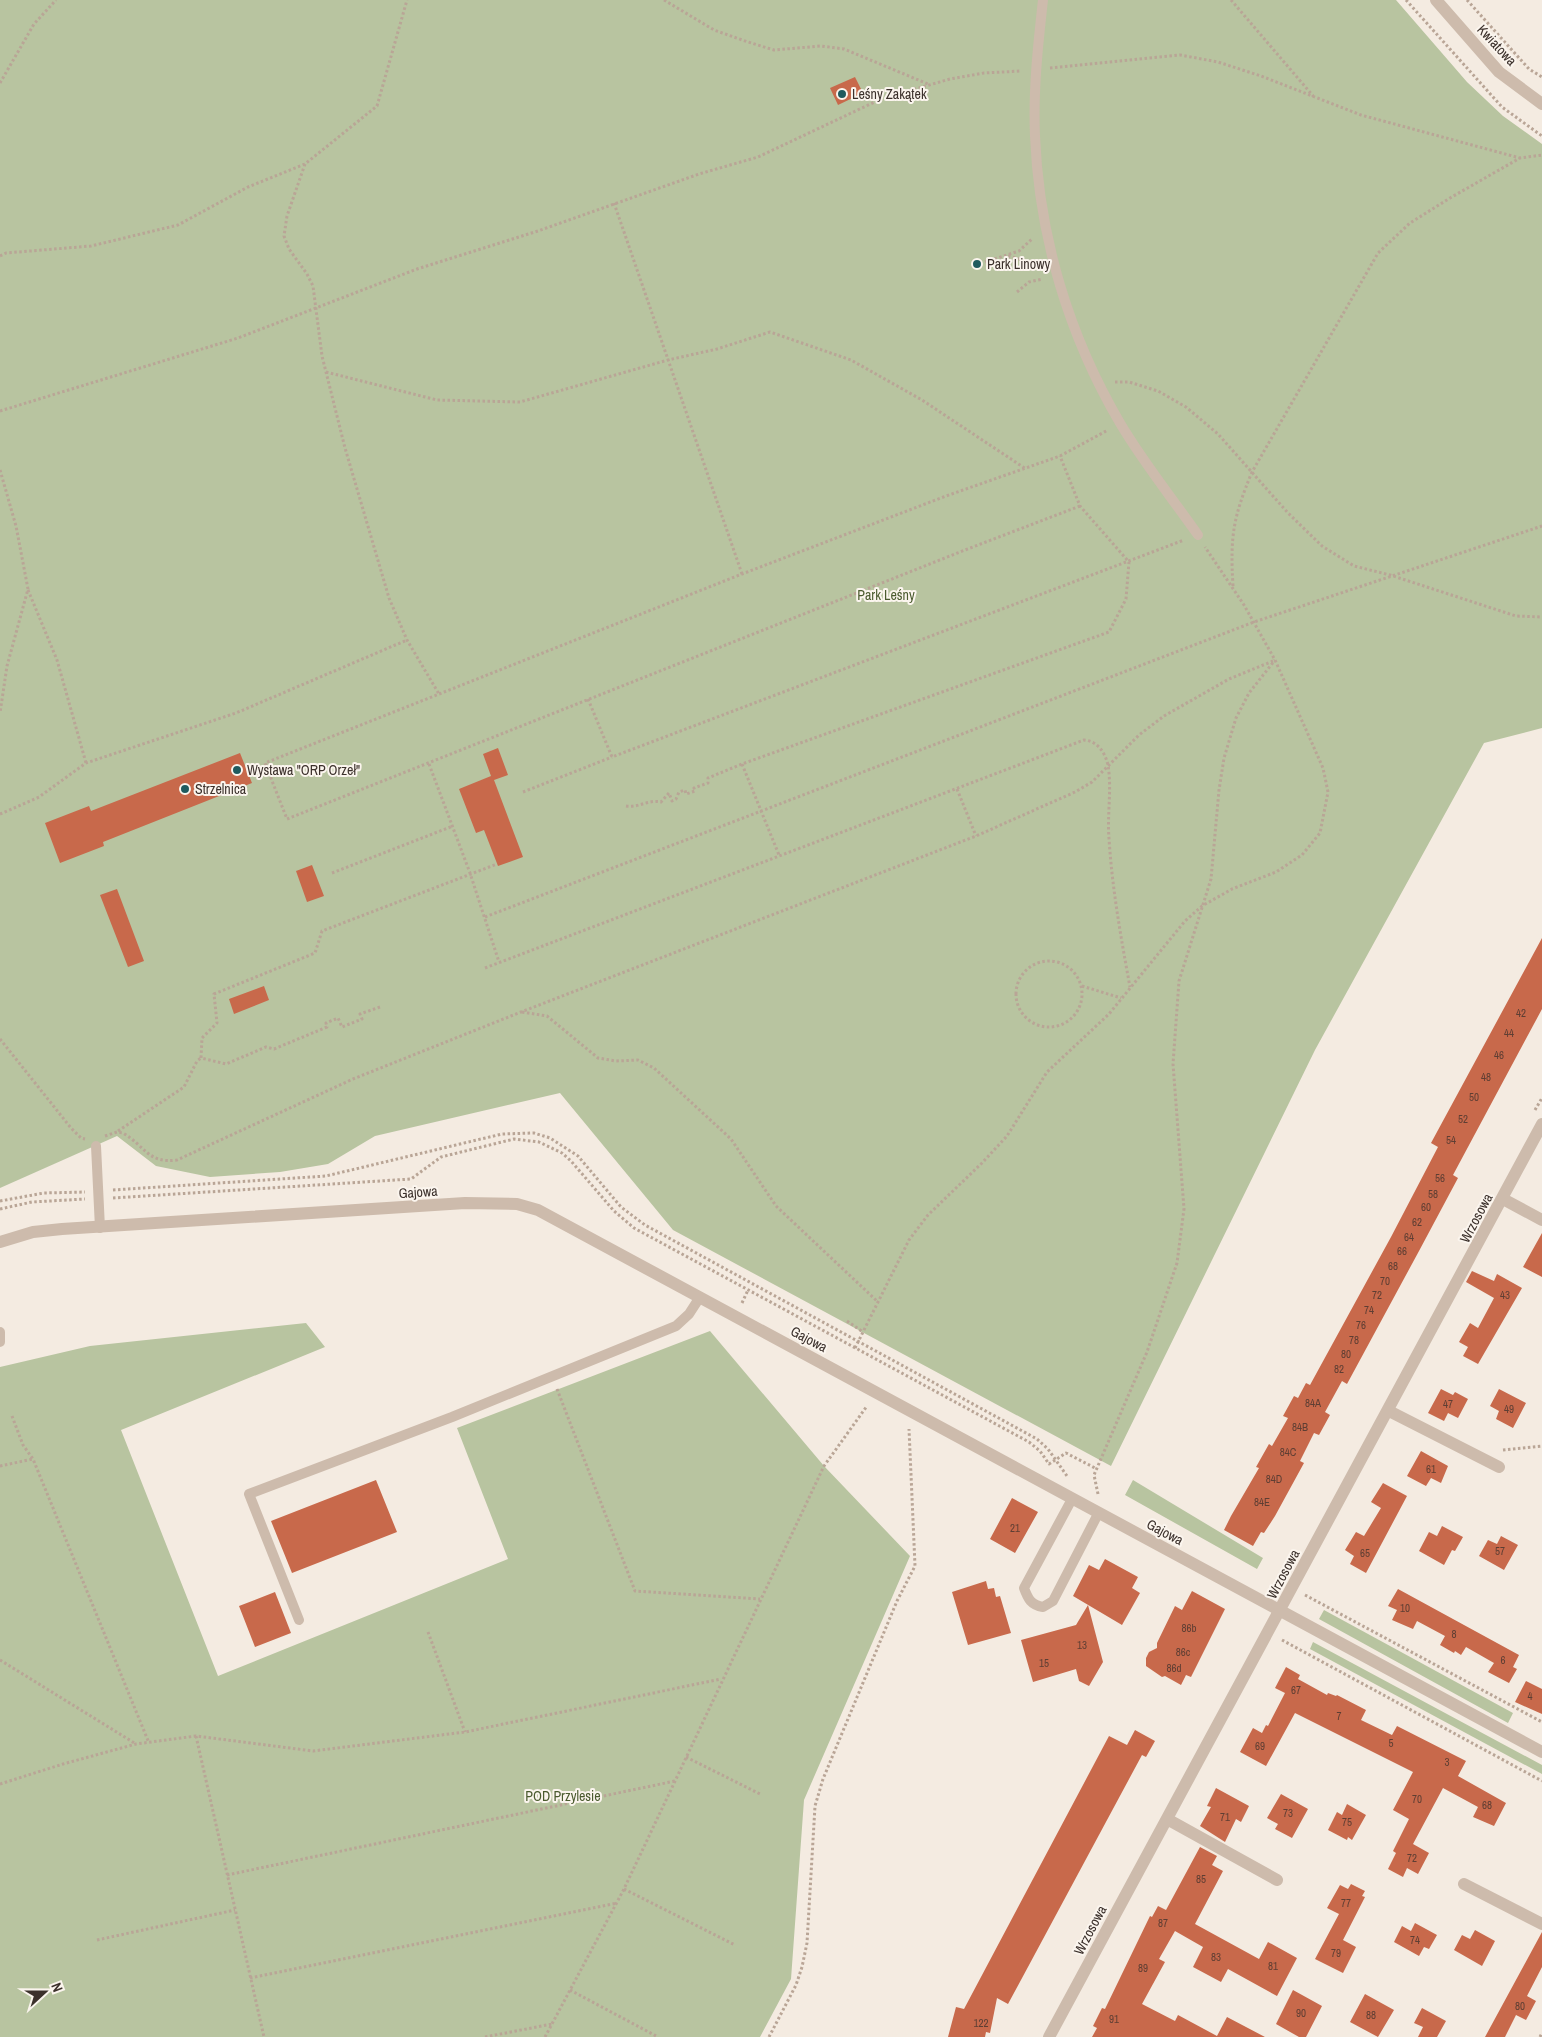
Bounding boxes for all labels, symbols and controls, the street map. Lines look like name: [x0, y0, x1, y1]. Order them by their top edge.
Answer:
street label: Kwiatowa: [1473, 21, 1521, 70]
place label: Leśny Zakątek: [852, 85, 927, 103]
marker: Leśny Zakątek: [836, 88, 848, 100]
place label: Park Linowy: [987, 255, 1050, 273]
marker: Park Linowy: [971, 258, 983, 270]
park label: Park Leśny: [857, 586, 915, 604]
place label: Wystawa "ORP Orzeł": [247, 761, 360, 779]
marker: Wystawa "ORP Orzeł": [231, 764, 243, 776]
place label: Strzelnica: [195, 780, 247, 798]
marker: Strzelnica: [179, 783, 191, 795]
house number: 42: [1516, 1006, 1526, 1020]
house number: 44: [1504, 1026, 1514, 1040]
house number: 46: [1494, 1048, 1504, 1062]
house number: 48: [1481, 1070, 1491, 1084]
house number: 50: [1469, 1090, 1479, 1104]
house number: 52: [1458, 1112, 1468, 1126]
house number: 54: [1446, 1133, 1456, 1147]
house number: 56: [1435, 1171, 1445, 1185]
street label: Gajowa: [398, 1182, 439, 1202]
house number: 58: [1428, 1187, 1438, 1201]
street label: Wrzosowa: [1456, 1190, 1497, 1246]
house number: 60: [1421, 1200, 1431, 1214]
house number: 62: [1412, 1215, 1422, 1229]
house number: 64: [1404, 1230, 1414, 1244]
house number: 66: [1397, 1244, 1407, 1258]
house number: 68: [1388, 1259, 1398, 1273]
house number: 70: [1380, 1274, 1390, 1288]
house number: 72: [1372, 1288, 1382, 1302]
house number: 43: [1500, 1288, 1510, 1302]
house number: 74: [1364, 1303, 1374, 1317]
house number: 76: [1356, 1318, 1366, 1332]
street label: Gajowa: [788, 1322, 831, 1356]
house number: 78: [1349, 1333, 1359, 1347]
house number: 80: [1341, 1347, 1351, 1361]
house number: 82: [1334, 1362, 1344, 1376]
house number: 84A: [1305, 1396, 1322, 1410]
house number: 47: [1443, 1397, 1453, 1411]
house number: 49: [1504, 1402, 1514, 1416]
house number: 84B: [1292, 1420, 1308, 1434]
house number: 84C: [1280, 1445, 1297, 1459]
house number: 61: [1426, 1462, 1436, 1476]
house number: 84D: [1266, 1472, 1282, 1486]
house number: 84E: [1254, 1495, 1270, 1509]
street label: Gajowa: [1144, 1515, 1187, 1549]
house number: 21: [1010, 1521, 1020, 1535]
house number: 57: [1495, 1544, 1505, 1558]
street label: Wrzosowa: [1263, 1546, 1304, 1602]
house number: 65: [1360, 1546, 1370, 1560]
house number: 10: [1400, 1601, 1410, 1615]
house number: 86b: [1181, 1621, 1197, 1635]
house number: 8: [1451, 1627, 1457, 1641]
house number: 13: [1077, 1638, 1087, 1652]
house number: 86c: [1176, 1645, 1191, 1659]
house number: 6: [1500, 1653, 1506, 1667]
house number: 15: [1039, 1656, 1049, 1670]
house number: 86d: [1166, 1661, 1182, 1675]
house number: 67: [1291, 1683, 1301, 1697]
house number: 4: [1527, 1689, 1533, 1703]
house number: 7: [1336, 1709, 1342, 1723]
house number: 5: [1388, 1736, 1394, 1750]
house number: 69: [1255, 1739, 1265, 1753]
house number: 3: [1444, 1755, 1450, 1769]
park label: POD Przylesie: [525, 1787, 601, 1805]
house number: 70: [1412, 1792, 1422, 1806]
house number: 68: [1482, 1798, 1492, 1812]
house number: 73: [1283, 1806, 1293, 1820]
house number: 71: [1220, 1810, 1230, 1824]
house number: 75: [1342, 1815, 1352, 1829]
house number: 72: [1407, 1851, 1417, 1865]
house number: 85: [1196, 1872, 1206, 1886]
house number: 77: [1341, 1896, 1351, 1910]
street label: Wrzosowa: [1070, 1902, 1111, 1958]
house number: 87: [1158, 1916, 1168, 1930]
house number: 74: [1410, 1933, 1420, 1947]
house number: 79: [1331, 1946, 1341, 1960]
house number: 83: [1211, 1950, 1221, 1964]
house number: 81: [1268, 1959, 1278, 1973]
house number: 89: [1138, 1961, 1148, 1975]
north arrow: [20, 1967, 70, 2017]
text: N: [47, 1980, 67, 1994]
house number: 80: [1515, 1999, 1525, 2013]
house number: 90: [1296, 2006, 1306, 2020]
house number: 88: [1366, 2008, 1376, 2022]
house number: 91: [1109, 2012, 1119, 2026]
house number: 122: [973, 2016, 989, 2030]

